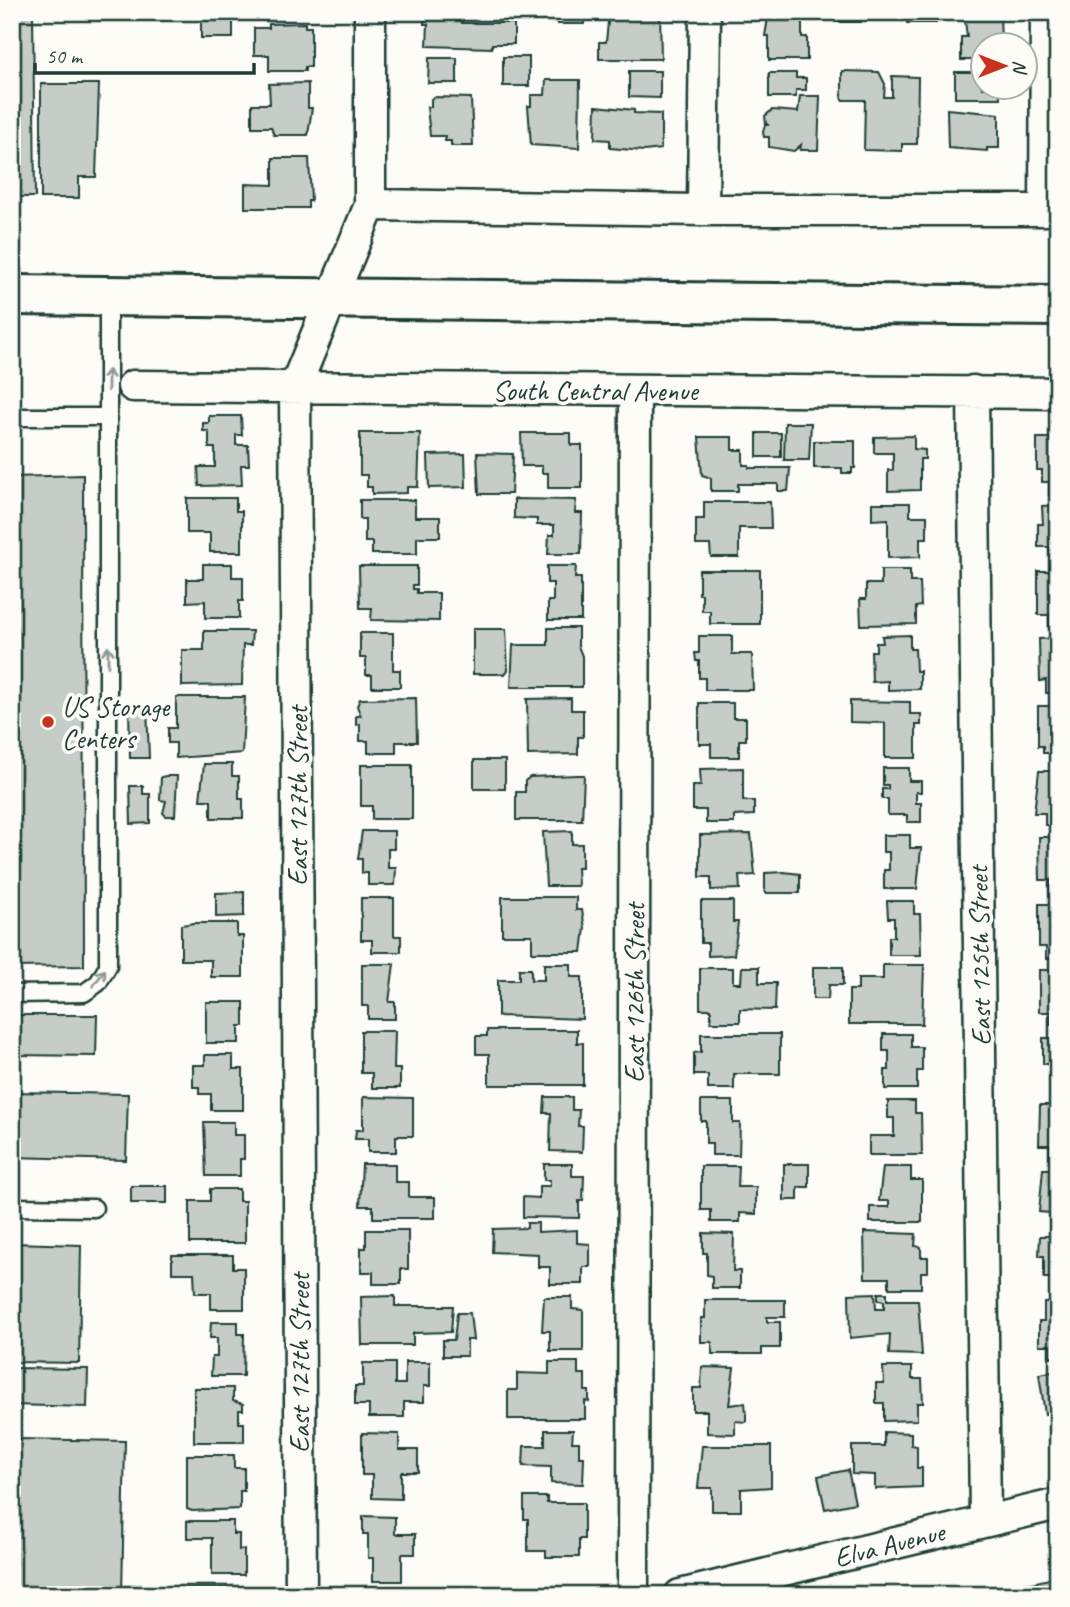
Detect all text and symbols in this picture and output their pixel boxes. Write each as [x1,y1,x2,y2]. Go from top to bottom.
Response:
scale bar [35,32,254,76]
north arrow [968,32,1038,102]
text: 50 m [46,43,84,69]
text: N [1008,60,1032,75]
one-way arrow [101,368,115,391]
street label: South Central Avenue [493,373,699,408]
one-way arrow [101,645,115,668]
place label: US Storage Centers [62,689,171,756]
street label: East 127th Street [280,703,315,886]
marker: US Storage Centers [40,714,56,730]
street label: East 125th Street [960,863,999,1046]
street label: East 126th Street [617,900,652,1083]
one-way arrow [91,970,106,988]
street label: East 127th Street [282,1270,317,1453]
street label: Elva Avenue [830,1513,950,1575]

